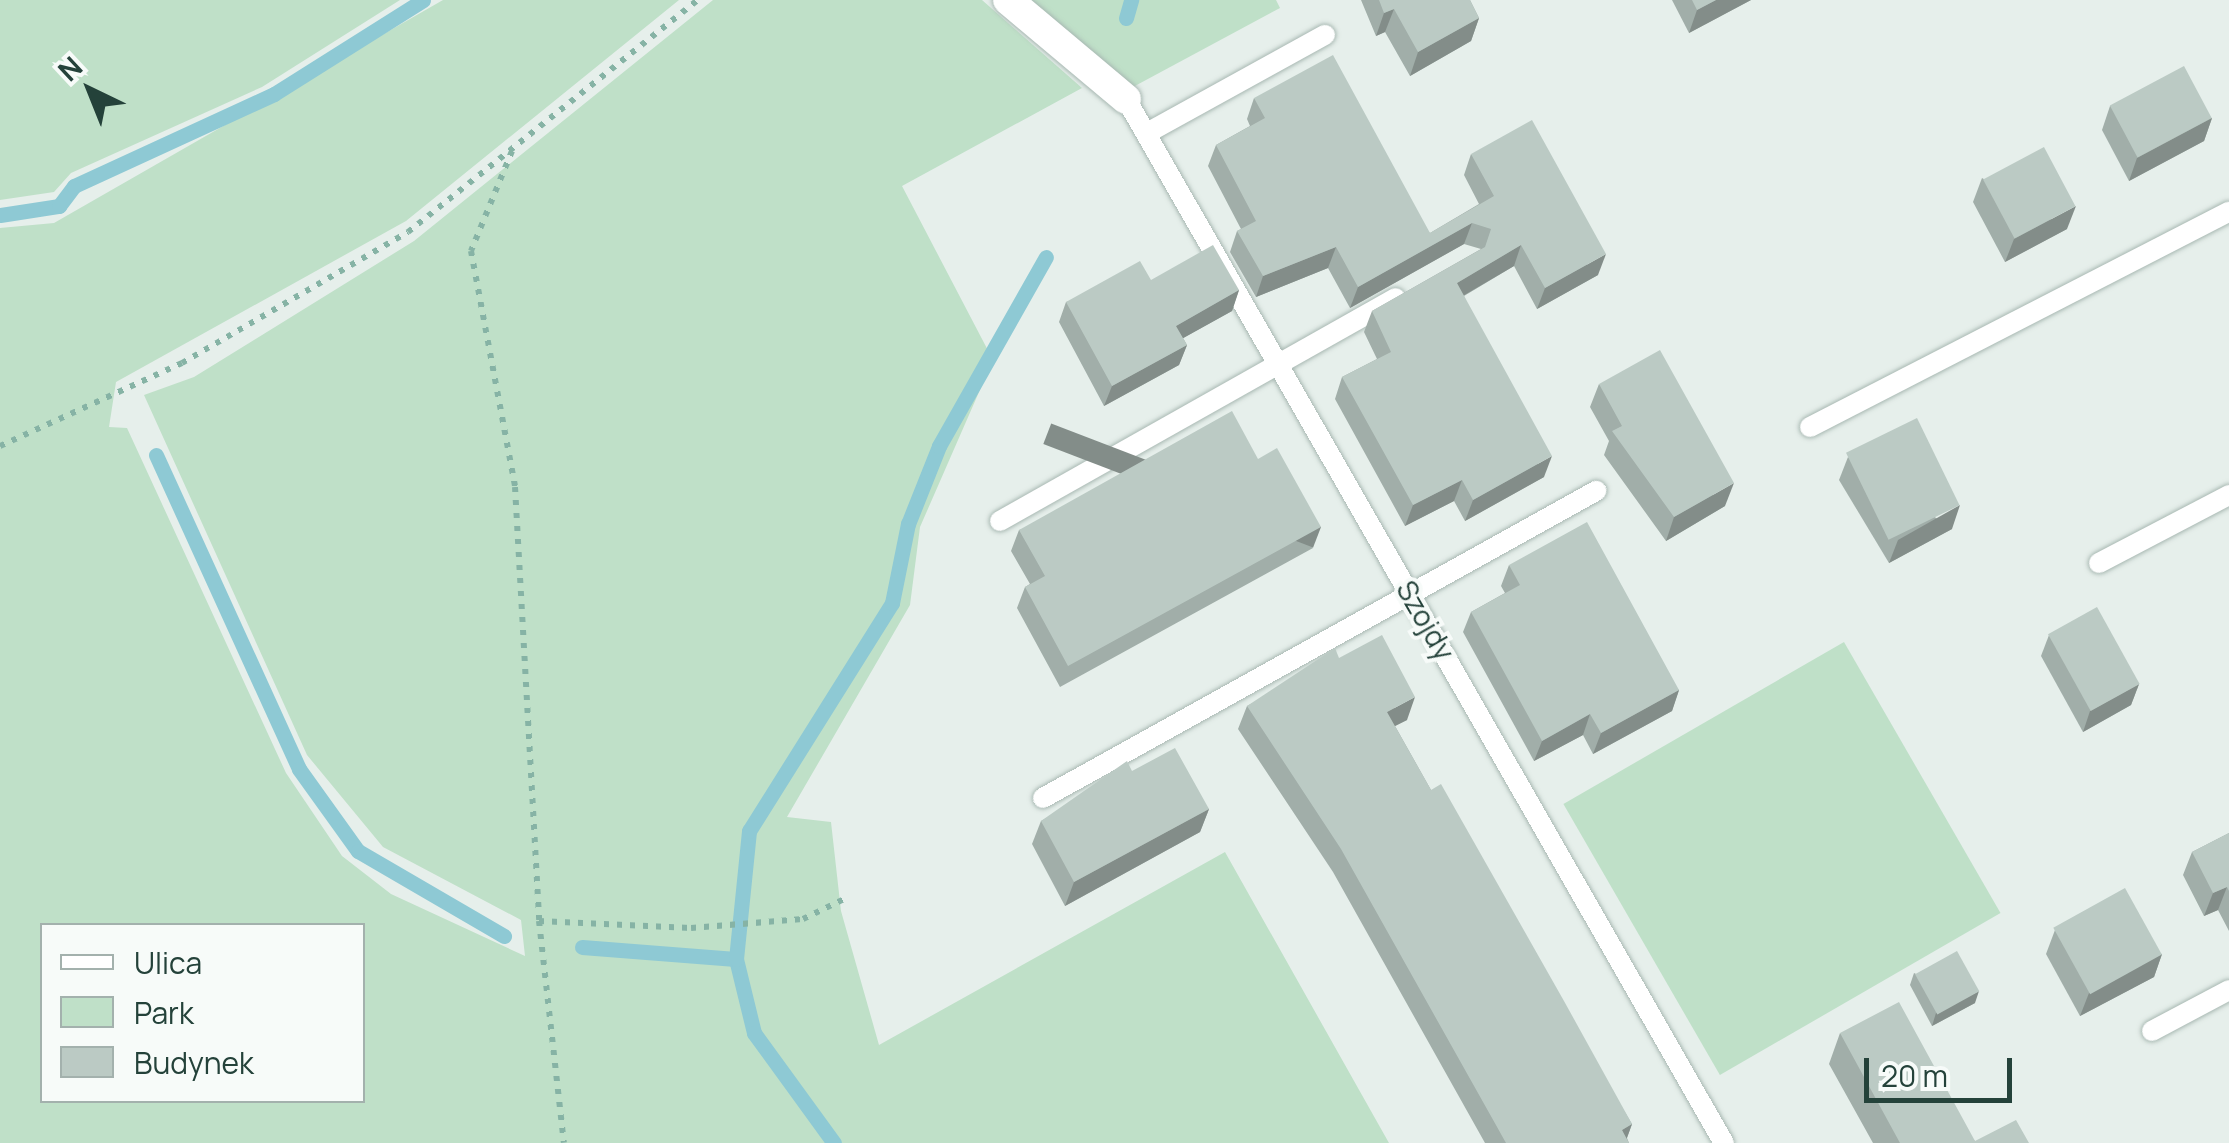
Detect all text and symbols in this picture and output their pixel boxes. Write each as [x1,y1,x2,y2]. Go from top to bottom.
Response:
north arrow [40,40,140,140]
text: N [49,47,90,89]
street label: Szojdy [1390,574,1462,666]
legend [40,923,365,1103]
text: Ulica [134,942,202,983]
text: Park [134,992,194,1033]
scale bar [1869,1038,2016,1100]
text: Budynek [134,1042,254,1083]
text: 20 m [1881,1055,1948,1096]

